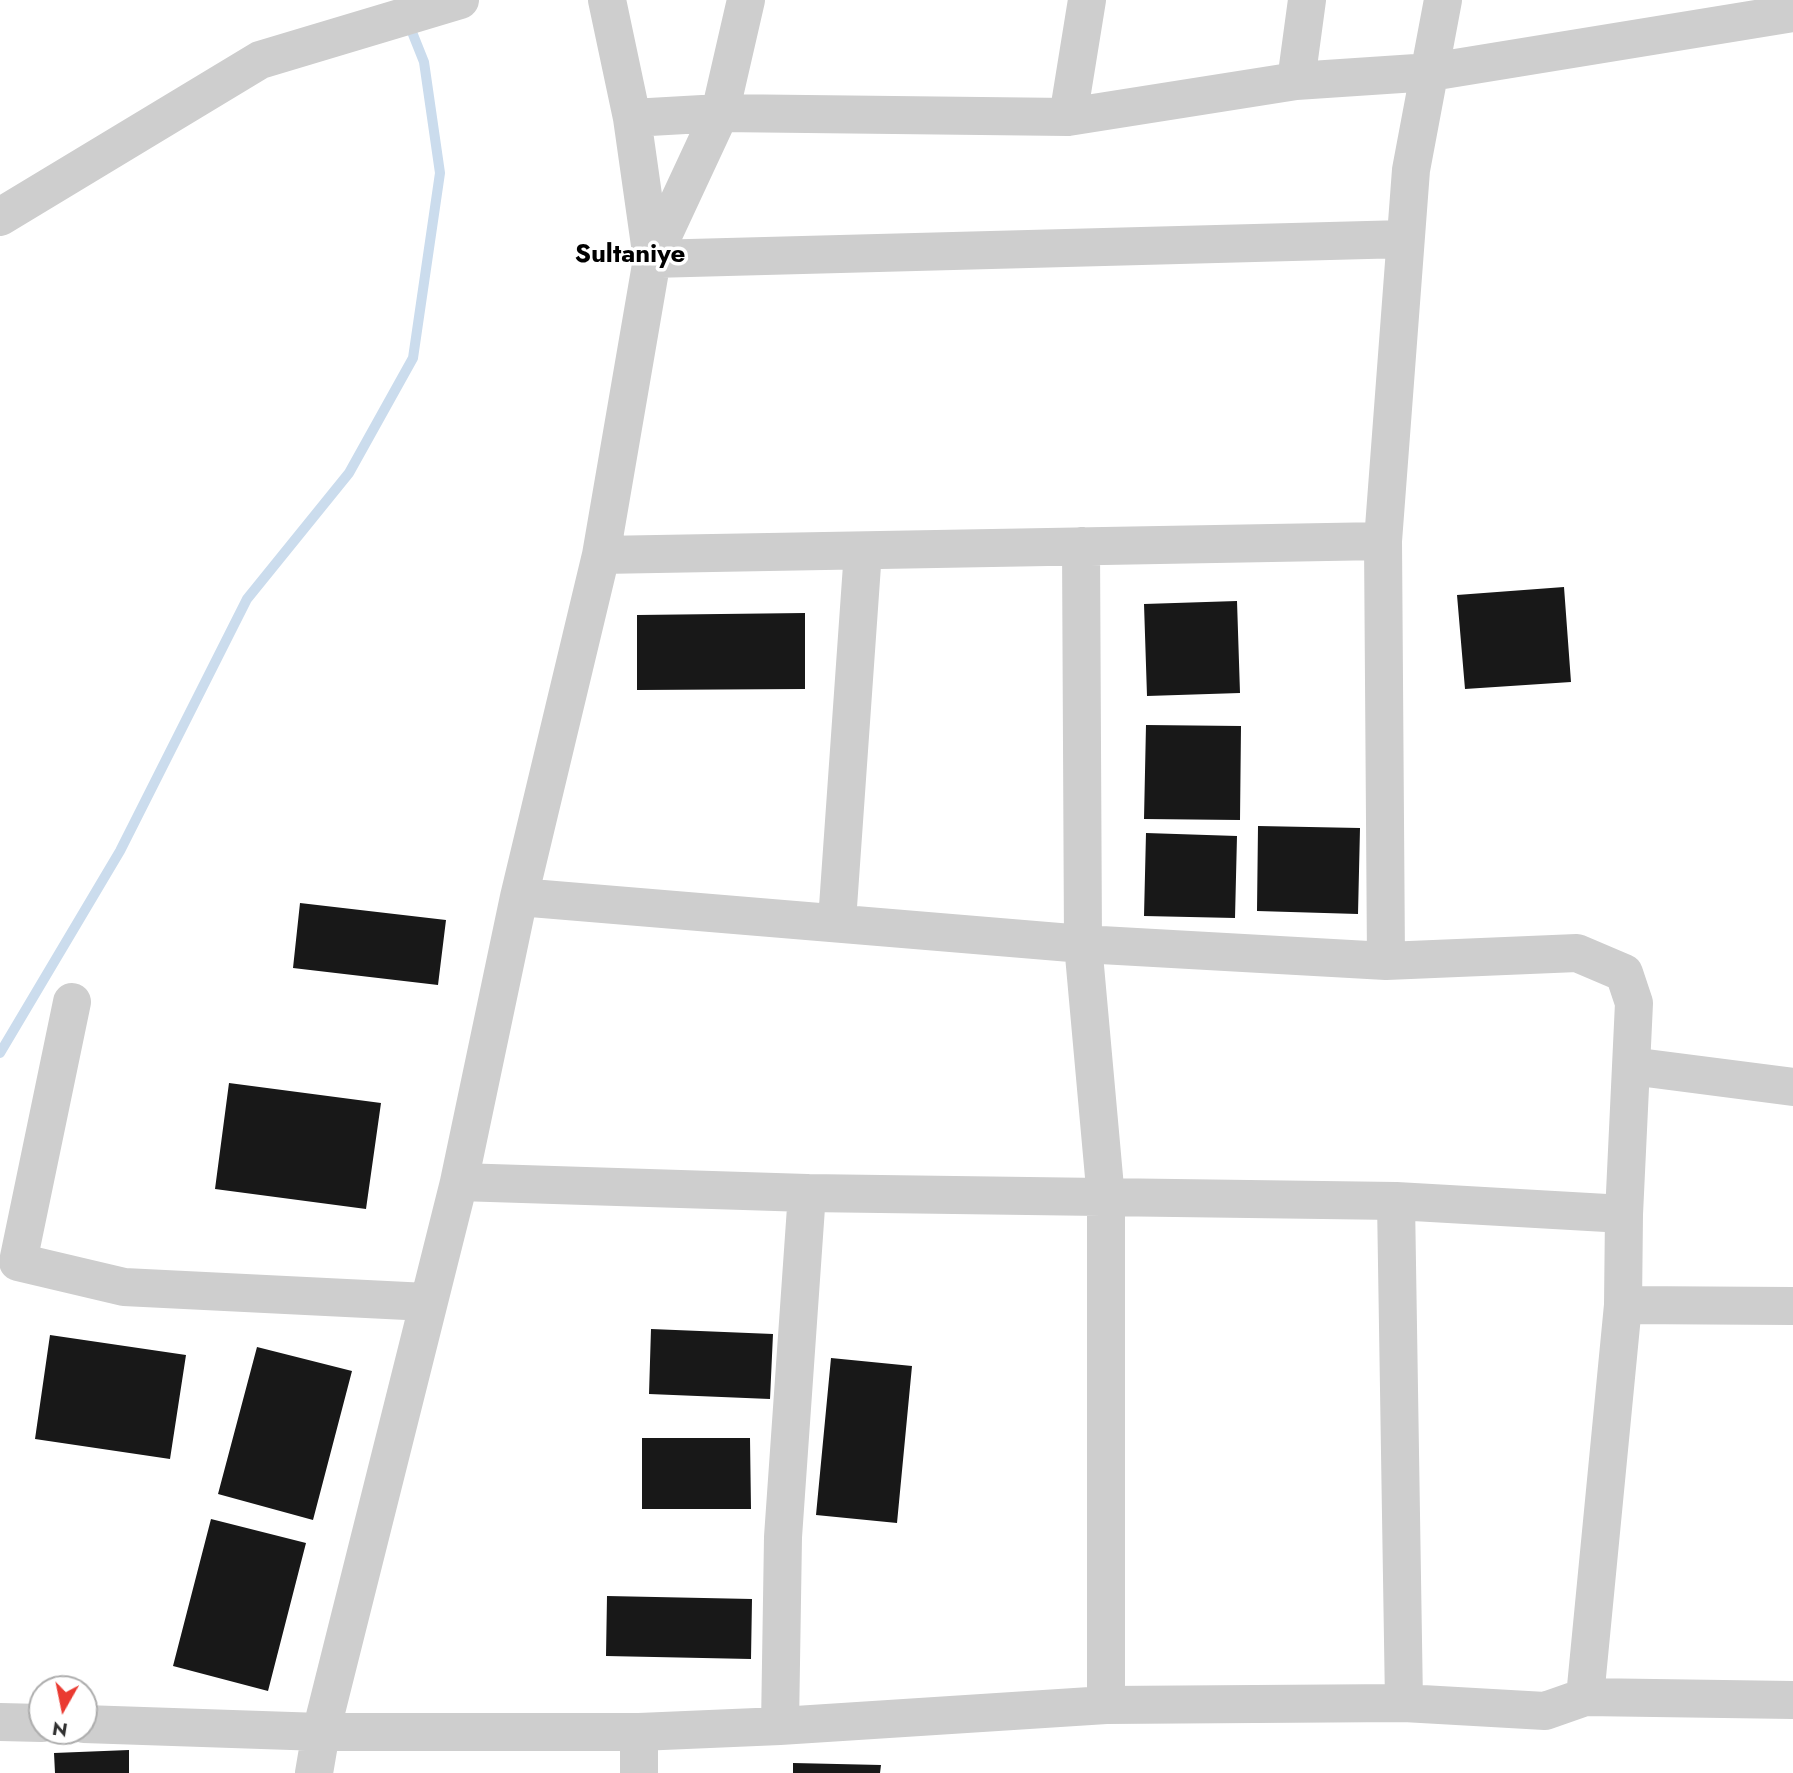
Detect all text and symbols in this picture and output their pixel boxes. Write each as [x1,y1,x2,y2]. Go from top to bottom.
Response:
district label: Sultaniye [575,240,685,272]
north arrow [28,1675,98,1745]
text: N [50,1715,70,1744]

